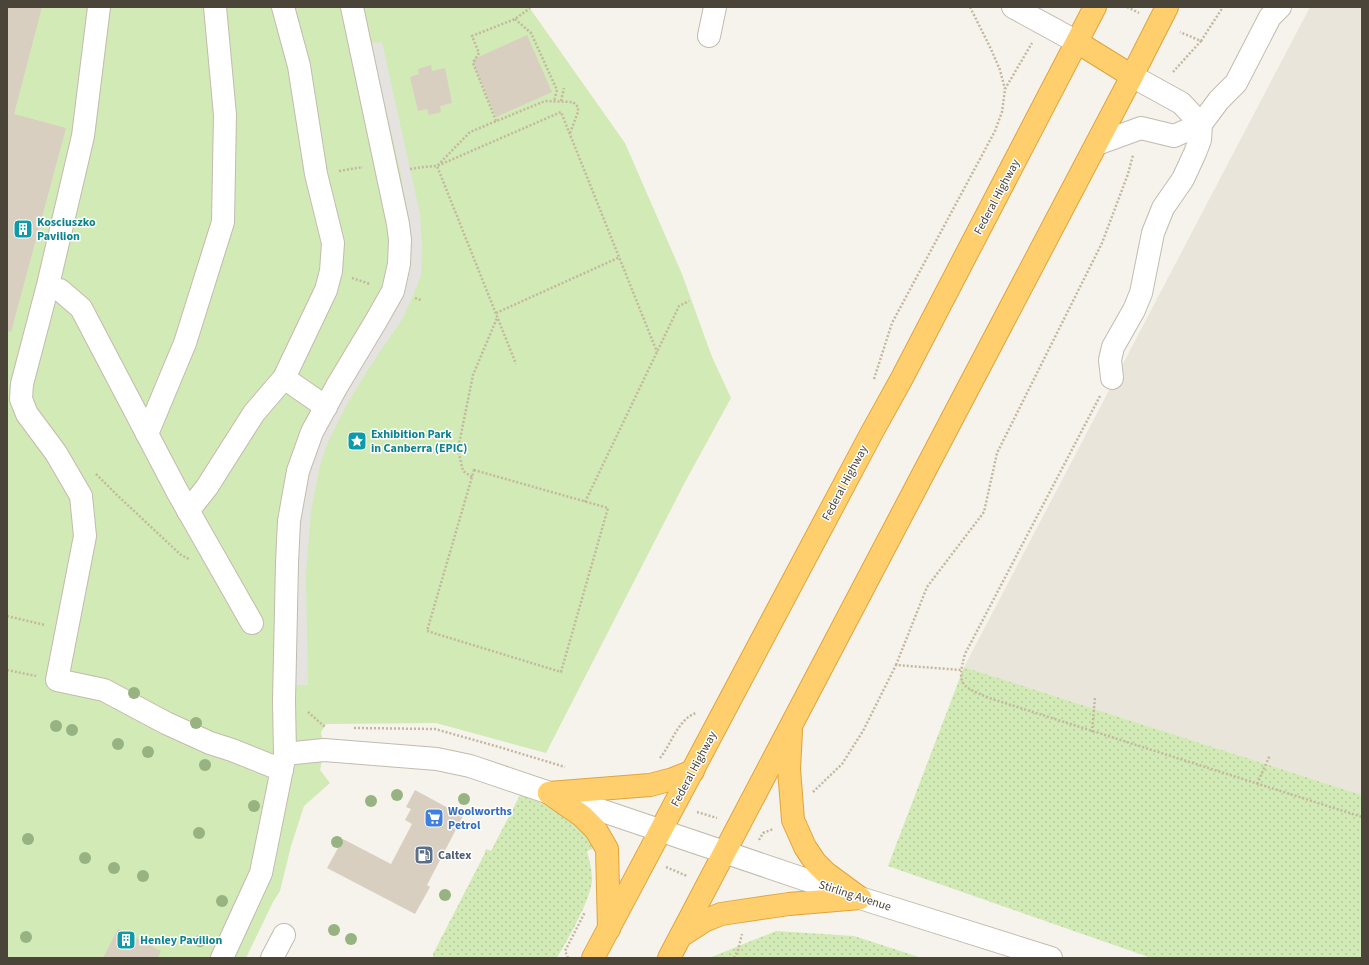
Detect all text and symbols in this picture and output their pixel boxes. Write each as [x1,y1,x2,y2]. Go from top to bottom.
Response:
street label: Federal Highway [970,156,1024,238]
place label: Kosciuszko Pavilion [37,214,96,245]
building icon: Kosciuszko Pavilion [12,218,34,240]
place label: Exhibition Park in Canberra (EPIC) [371,426,467,457]
place icon: Exhibition Park in Canberra (EPIC) [346,430,368,452]
street label: Federal Highway [818,442,872,524]
street label: Federal Highway [667,728,721,810]
place label: Woolworths Petrol [448,803,512,834]
supermarket icon: Woolworths Petrol [423,807,445,829]
fuel station icon: Caltex [413,844,435,866]
place label: Caltex [438,847,471,864]
street label: Stirling Avenue [817,876,893,916]
building icon: Henley Pavilion [115,929,137,951]
place label: Henley Pavilion [140,932,222,949]

